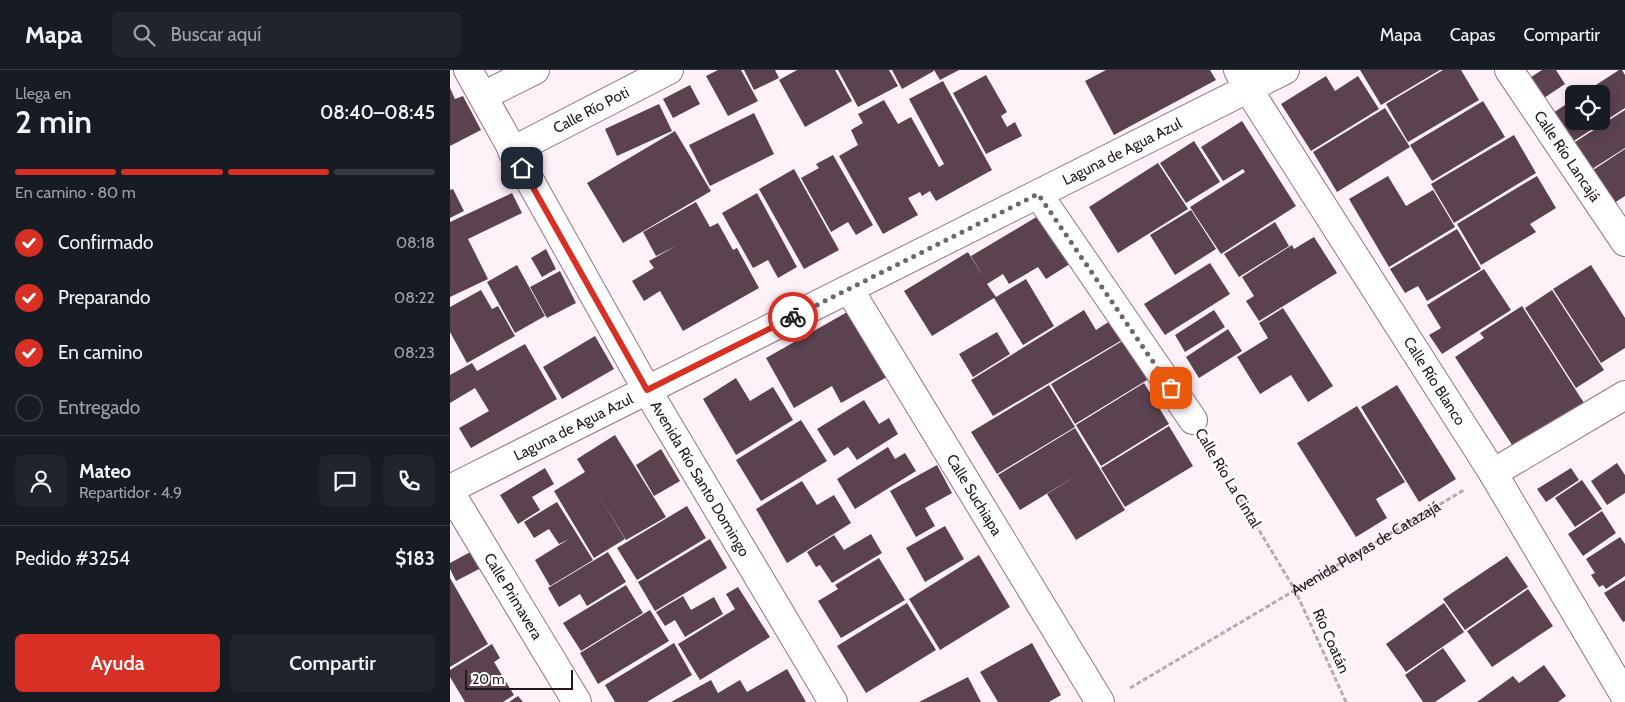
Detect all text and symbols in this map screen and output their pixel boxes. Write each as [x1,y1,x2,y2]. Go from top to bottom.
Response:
search box [112,12,462,57]
text: Mapa [25,20,82,49]
icon: search [130,21,158,49]
text: Buscar aquí [170,23,261,46]
text: Mapa [1380,24,1422,46]
text: Capas [1450,24,1496,46]
text: Compartir [1524,24,1600,46]
street label: Calle Río Poti [550,83,632,137]
text: Llega en [15,84,71,103]
map controls [1565,85,1610,130]
button: locate [1565,85,1610,130]
text: 08:40–08:45 [320,101,435,124]
text: 2 min [15,102,92,141]
street label: Calle Río Lancajá [1530,107,1605,206]
street label: Laguna de Agua Azul [1059,114,1185,189]
pin [501,147,543,189]
icon: home [508,154,536,182]
text: En camino · 80 m [15,183,136,202]
icon: check [15,229,43,257]
text: Confirmado [58,231,154,254]
text: 08:18 [396,233,435,252]
icon: check [15,284,43,312]
text: Preparando [58,286,151,309]
text: 08:22 [394,288,435,307]
courier [768,292,818,342]
icon: bike [779,303,807,331]
street label: Calle Río Blanco [1400,334,1469,429]
icon: check [15,339,43,367]
text: En camino [58,341,143,364]
text: 08:23 [394,343,435,362]
pin [1150,367,1192,409]
icon: bag [1157,374,1185,402]
street label: Laguna de Agua Azul [511,389,636,465]
text: Entregado [58,396,140,419]
street label: Avenida Río Santo Domingo [647,398,753,560]
street label: Calle Río La Cintal [1191,425,1265,532]
street label: Calle Suchiapa [943,451,1006,540]
button: person [15,455,67,507]
button: chat [319,455,371,507]
button: phone [383,455,435,507]
text: Mateo [79,460,131,483]
text: Repartidor · 4.9 [79,483,182,502]
street label: Avenida Playas de Catazajá [1288,497,1444,599]
text: Pedido #3254 [15,547,130,570]
text: $183 [395,547,435,570]
street label: Calle Primavera [480,550,547,644]
street label: Río Coatán [1309,606,1353,676]
button: Ayuda [15,634,220,692]
button: Compartir [230,634,435,692]
scale bar [465,667,572,690]
text: 20 m [472,670,505,688]

